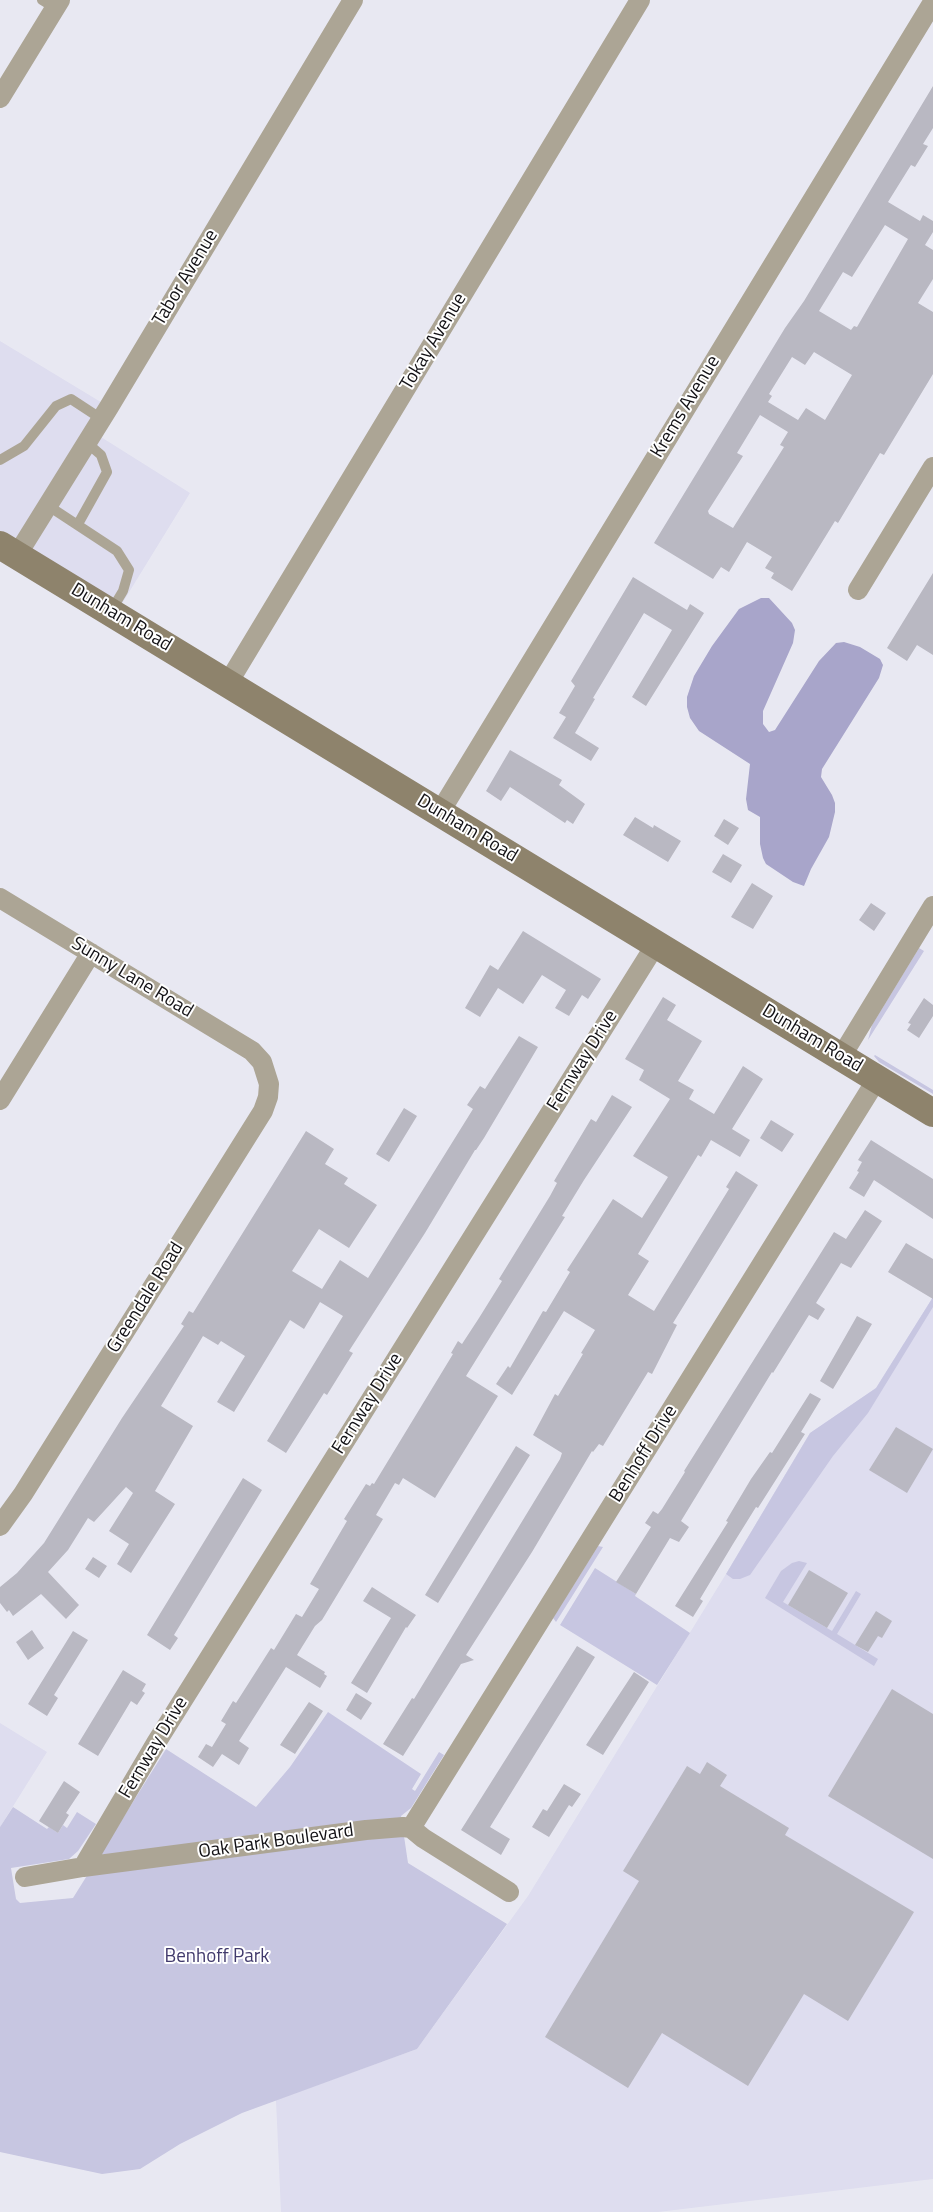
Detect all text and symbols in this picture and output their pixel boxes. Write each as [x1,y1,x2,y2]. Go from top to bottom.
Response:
street label: Tabor Avenue [148,226,224,330]
street label: Tokay Avenue [396,289,472,395]
street label: Krems Avenue [647,352,725,462]
street label: Dunham Road [66,579,176,657]
street label: Dunham Road [412,790,522,868]
street label: Sunny Lane Road [67,933,197,1023]
street label: Dunham Road [757,1000,867,1078]
street label: Fernway Drive [543,1006,623,1116]
street label: Greendale Road [103,1238,189,1358]
street label: Fernway Drive [328,1349,408,1459]
street label: Benhoff Drive [605,1401,683,1507]
street label: Fernway Drive [115,1693,193,1803]
street label: Oak Park Boulevard [197,1820,355,1864]
park label: Benhoff Park [165,1946,269,1968]

